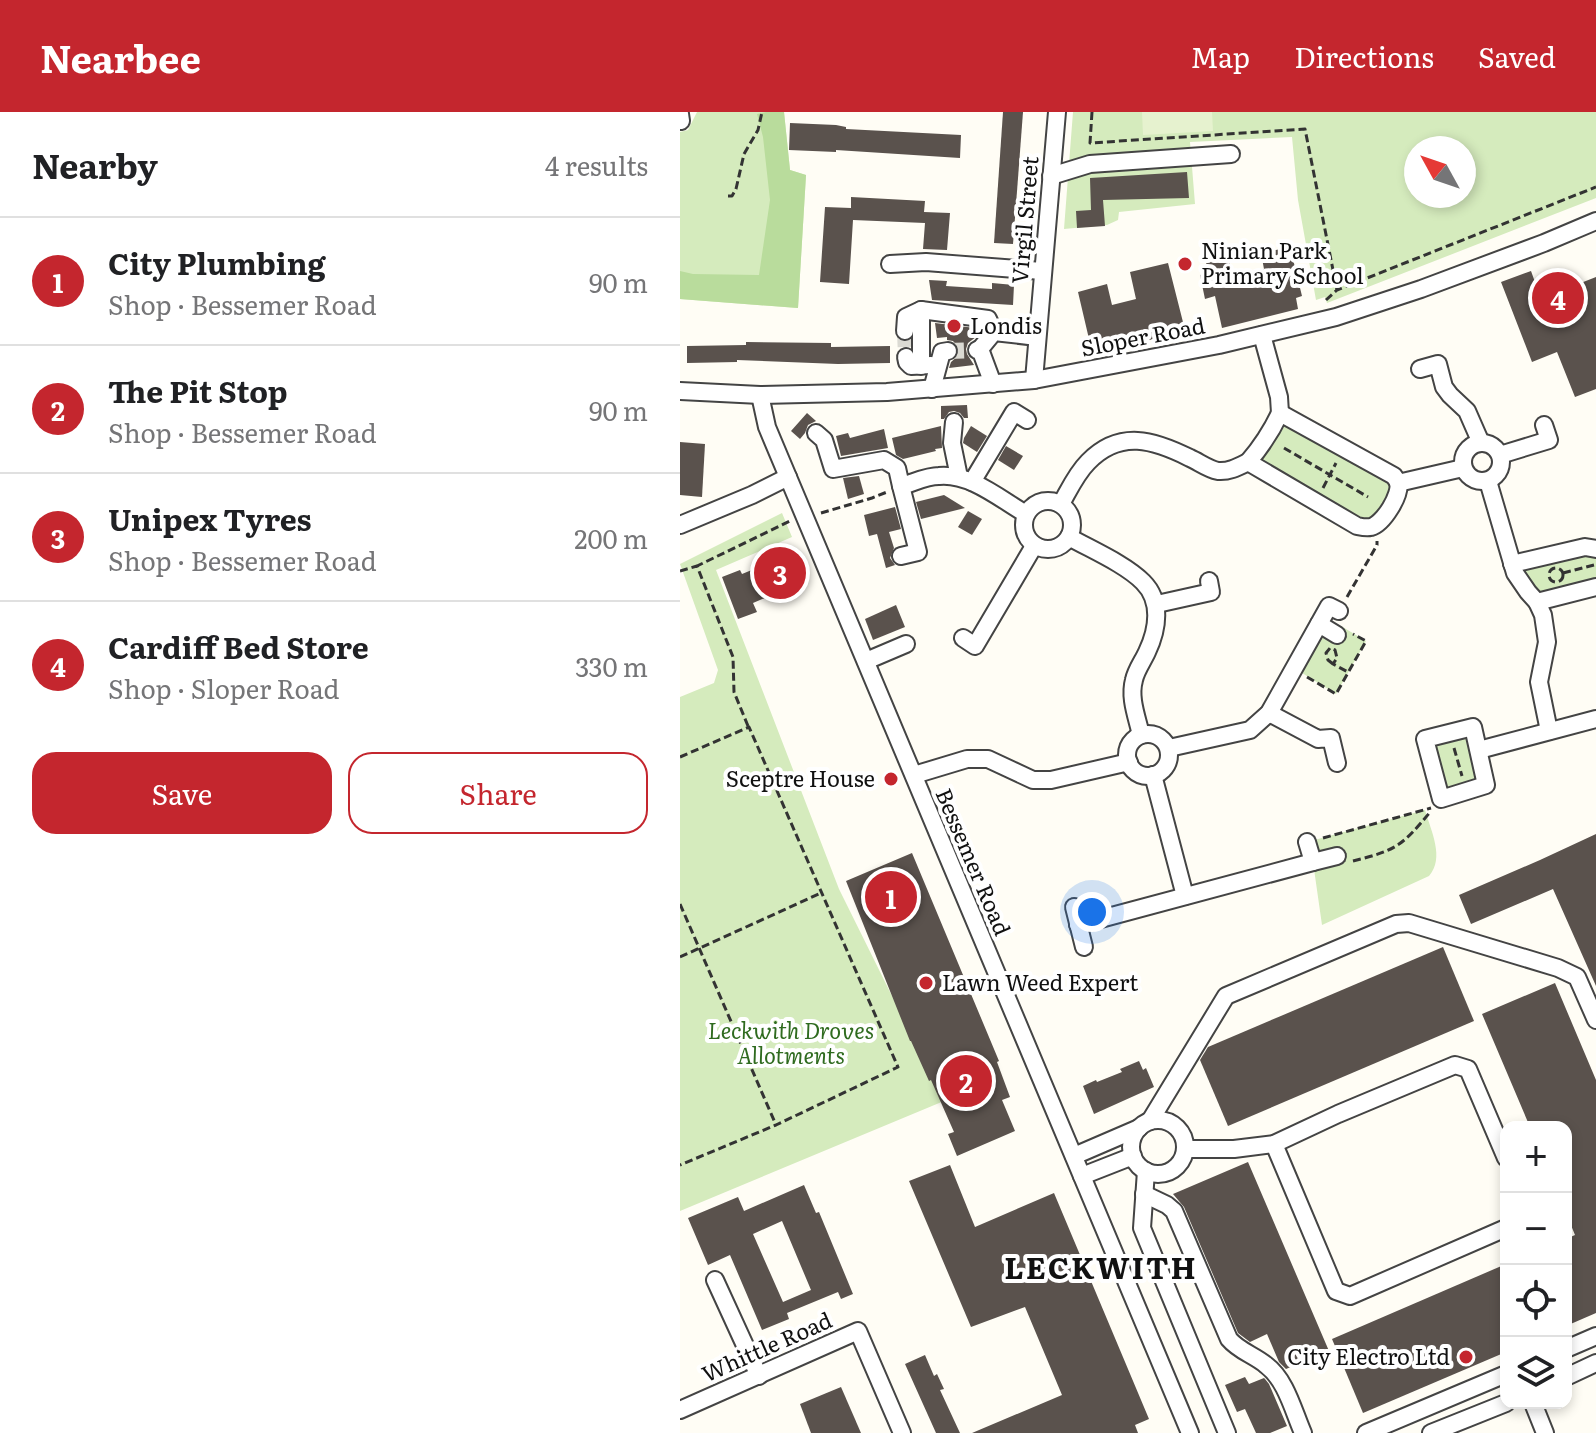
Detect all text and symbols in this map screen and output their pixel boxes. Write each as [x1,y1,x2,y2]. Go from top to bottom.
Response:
text: Nearbee [40,28,201,85]
text: Map [1191,35,1250,77]
text: Directions [1294,35,1434,77]
text: Saved [1478,35,1556,77]
north arrow [1404,136,1476,208]
text: Nearby [32,139,158,189]
text: 4 results [545,145,648,184]
street label: Virgil Street [1001,155,1046,285]
place label: Ninian Park Primary School [1201,233,1364,291]
text: City Plumbing [108,240,326,284]
marker: Ninian Park Primary School [1176,255,1194,273]
text: 1 [53,262,63,301]
text: 90 m [589,262,648,301]
pin: 4 [1532,268,1584,328]
text: Shop · Bessemer Road [108,284,377,323]
street label: Sloper Road [1078,307,1208,364]
place label: Londis [970,308,1042,341]
marker: Londis [945,317,963,335]
text: The Pit Stop [108,368,287,412]
text: 2 [51,390,65,429]
text: 90 m [589,390,648,429]
text: Shop · Bessemer Road [108,412,377,451]
text: Unipex Tyres [108,496,312,540]
text: 3 [51,518,65,557]
text: 200 m [574,518,648,557]
text: Shop · Bessemer Road [108,540,377,579]
pin: 3 [754,543,806,603]
text: Cardiff Bed Store [108,624,369,668]
text: 4 [50,646,66,685]
text: 330 m [575,646,648,685]
text: Shop · Sloper Road [108,668,340,707]
button: Save [32,752,332,834]
button: Share [348,752,648,834]
place label: Sceptre House [726,761,875,794]
marker: Sceptre House [882,770,900,788]
street label: Bessemer Road [928,783,1020,940]
pin: 1 [865,867,917,927]
your location [1072,892,1112,932]
place label: Lawn Weed Expert [942,965,1138,998]
marker: Lawn Weed Expert [917,974,935,992]
park label: Leckwith Droves Allotments [708,1013,874,1071]
pin: 2 [940,1051,992,1111]
map controls [1500,1121,1572,1409]
button: + [1500,1121,1572,1193]
button: − [1500,1193,1572,1265]
district label: LECKWITH [1004,1244,1198,1288]
button: locate [1500,1265,1572,1337]
street label: Whittle Road [696,1302,837,1389]
button: layers [1500,1337,1572,1409]
place label: City Electro Ltd [1287,1339,1450,1372]
marker: City Electro Ltd [1457,1348,1475,1366]

